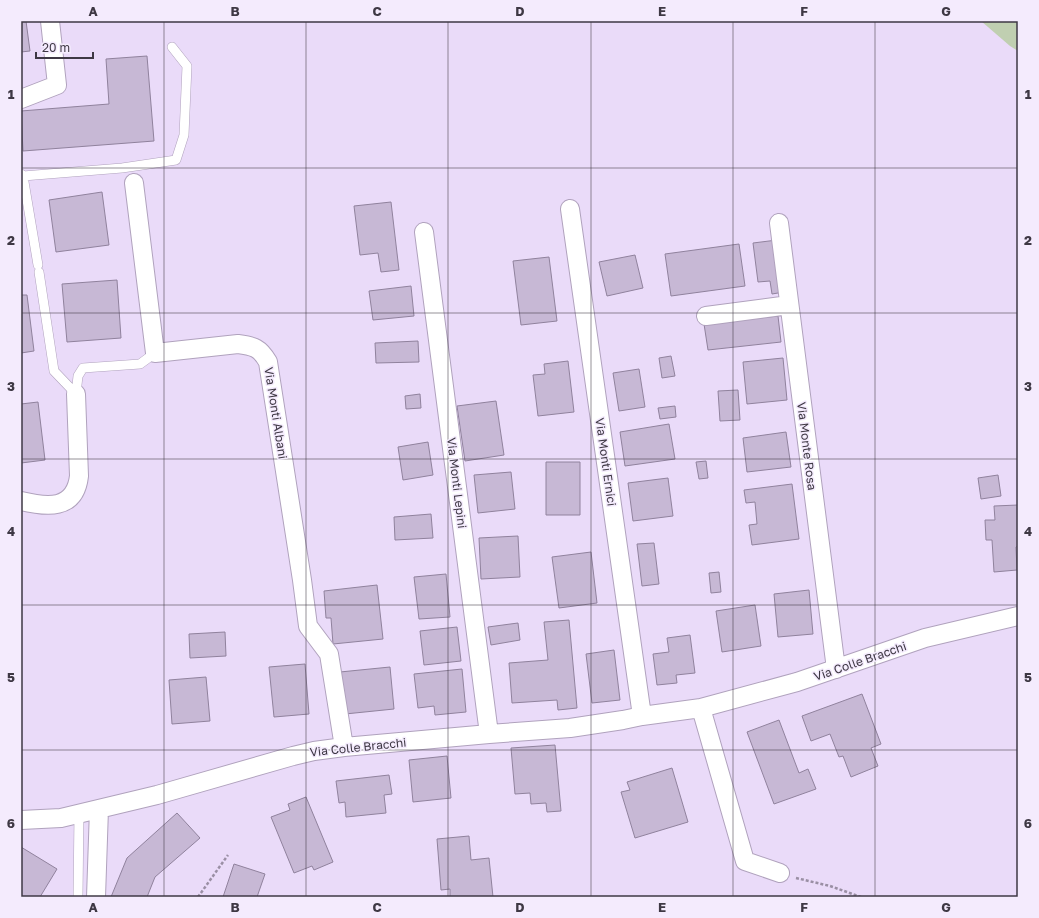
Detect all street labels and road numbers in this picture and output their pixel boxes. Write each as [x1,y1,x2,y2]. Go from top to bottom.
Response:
street label: Via Monti Albani [261,366,291,460]
street label: Via Monte Rosa [794,401,820,491]
street label: Via Monti Ernici [592,417,620,507]
street label: Via Monti Lepini [444,437,470,529]
street label: Via Colle Bracchi [812,638,908,684]
street label: Via Colle Bracchi [309,734,407,760]

